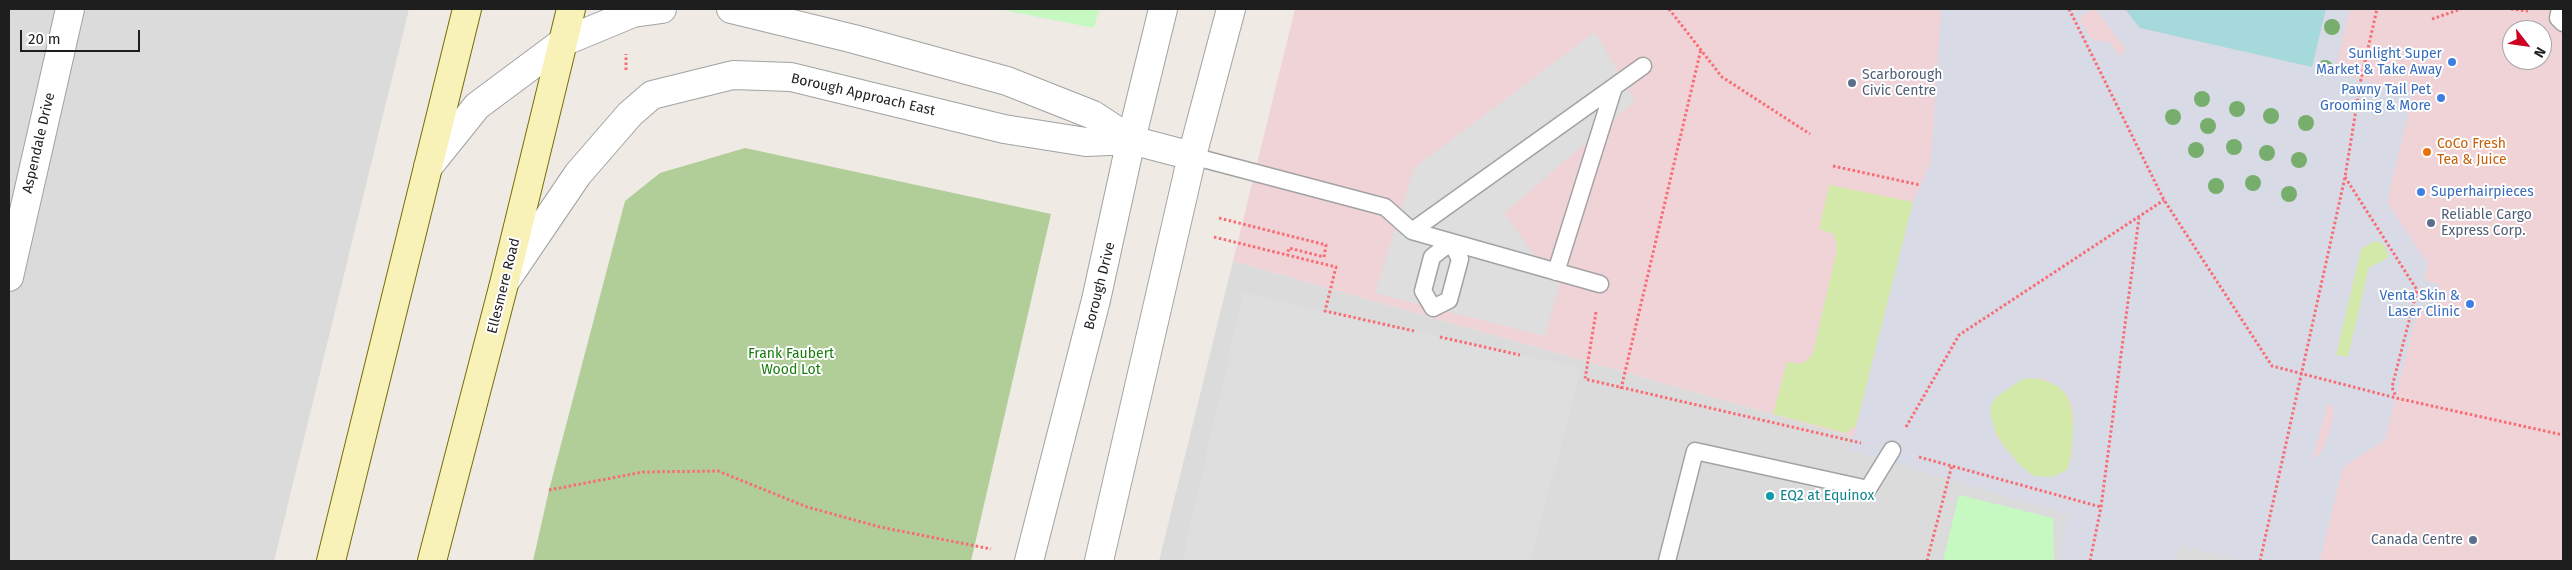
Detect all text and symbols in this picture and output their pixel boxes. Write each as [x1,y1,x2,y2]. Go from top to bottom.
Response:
scale bar [22,20,142,52]
north arrow [2502,20,2552,70]
text: 20 m [28,30,61,48]
text: N [2530,44,2549,61]
place label: Sunlight Super Market & Take Away [2316,46,2442,78]
marker: Sunlight Super Market & Take Away [2446,56,2458,68]
place label: Scarborough Civic Centre [1862,67,1942,100]
street label: Borough Approach East [789,70,937,120]
marker: Scarborough Civic Centre [1846,77,1858,89]
place label: Pawny Tail Pet Grooming & More [2320,82,2431,114]
street label: Aspendale Drive [19,91,59,195]
marker: Pawny Tail Pet Grooming & More [2435,92,2447,104]
place label: CoCo Fresh Tea & Juice [2437,136,2507,168]
marker: CoCo Fresh Tea & Juice [2421,146,2433,158]
place label: Superhairpieces [2431,184,2534,200]
marker: Superhairpieces [2415,186,2427,198]
place label: Reliable Cargo Express Corp. [2441,207,2532,240]
marker: Reliable Cargo Express Corp. [2425,217,2437,229]
street label: Ellesmere Road [484,236,524,336]
street label: Borough Drive [1081,240,1119,332]
place label: Venta Skin & Laser Clinic [2380,288,2460,321]
marker: Venta Skin & Laser Clinic [2464,298,2476,310]
park label: Frank Faubert Wood Lot [748,346,834,378]
place label: EQ2 at Equinox [1780,488,1874,504]
marker: EQ2 at Equinox [1764,490,1776,502]
place label: Canada Centre [2371,532,2463,548]
marker: Canada Centre [2467,534,2479,546]

